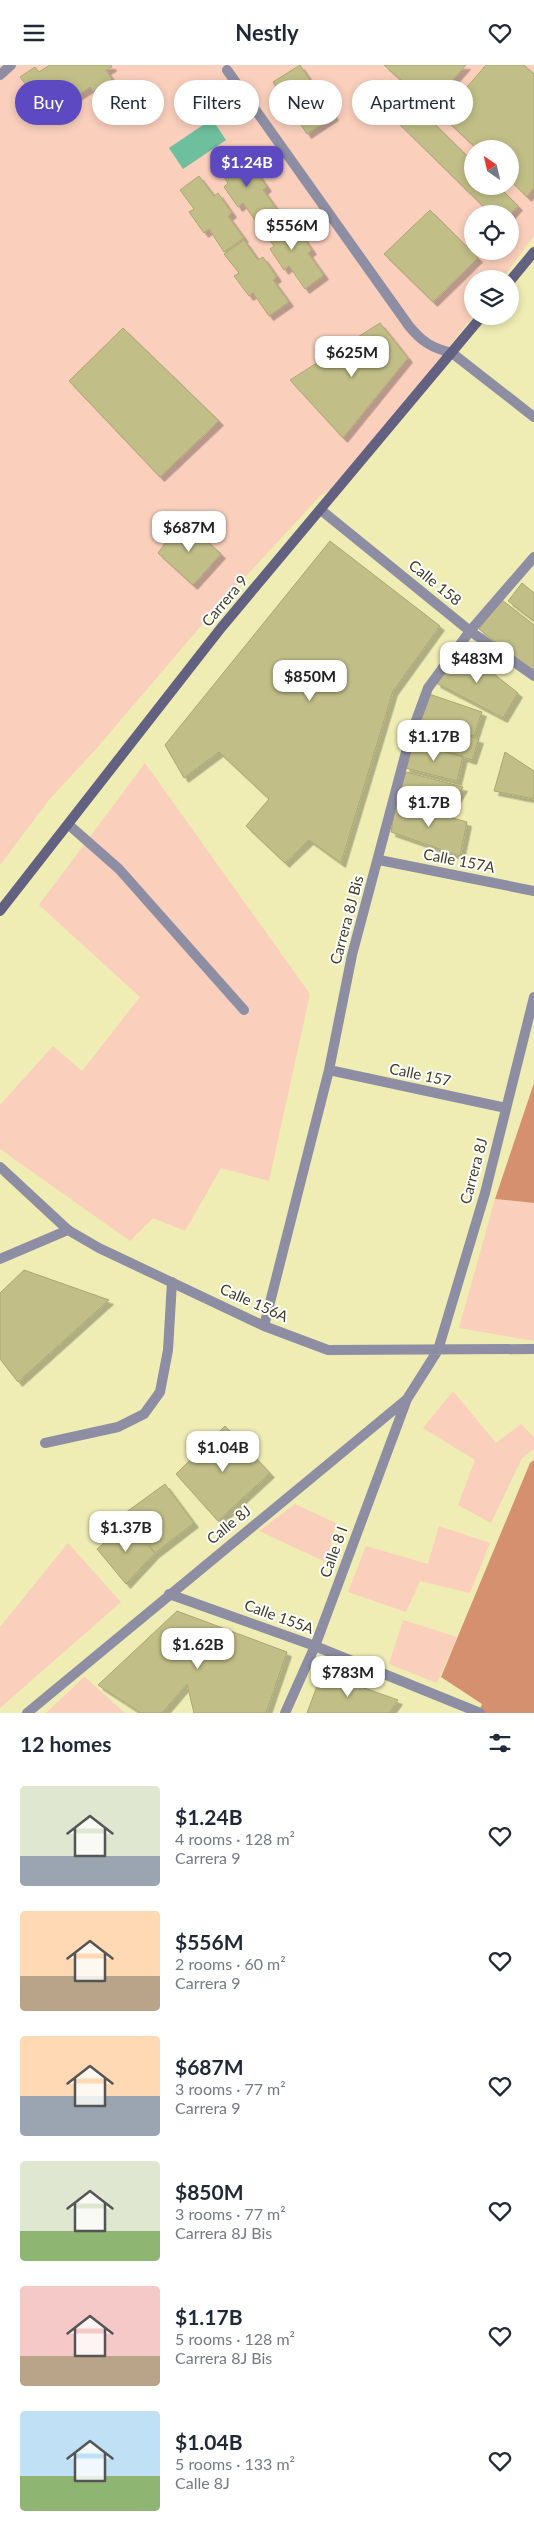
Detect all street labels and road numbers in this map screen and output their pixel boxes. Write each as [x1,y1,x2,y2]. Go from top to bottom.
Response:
street label: Calle 158 [406,556,466,609]
street label: Carrera 9 [198,571,251,630]
street label: Calle 157A [422,844,497,876]
street label: Carrera 8J Bis [326,873,367,966]
street label: Calle 157 [388,1059,453,1089]
street label: Carrera 8J [456,1136,490,1206]
street label: Calle 156A [218,1279,292,1325]
street label: Calle 8J [203,1501,254,1547]
street label: Calle 8 I [316,1524,351,1580]
street label: Calle 155A [242,1595,317,1637]

